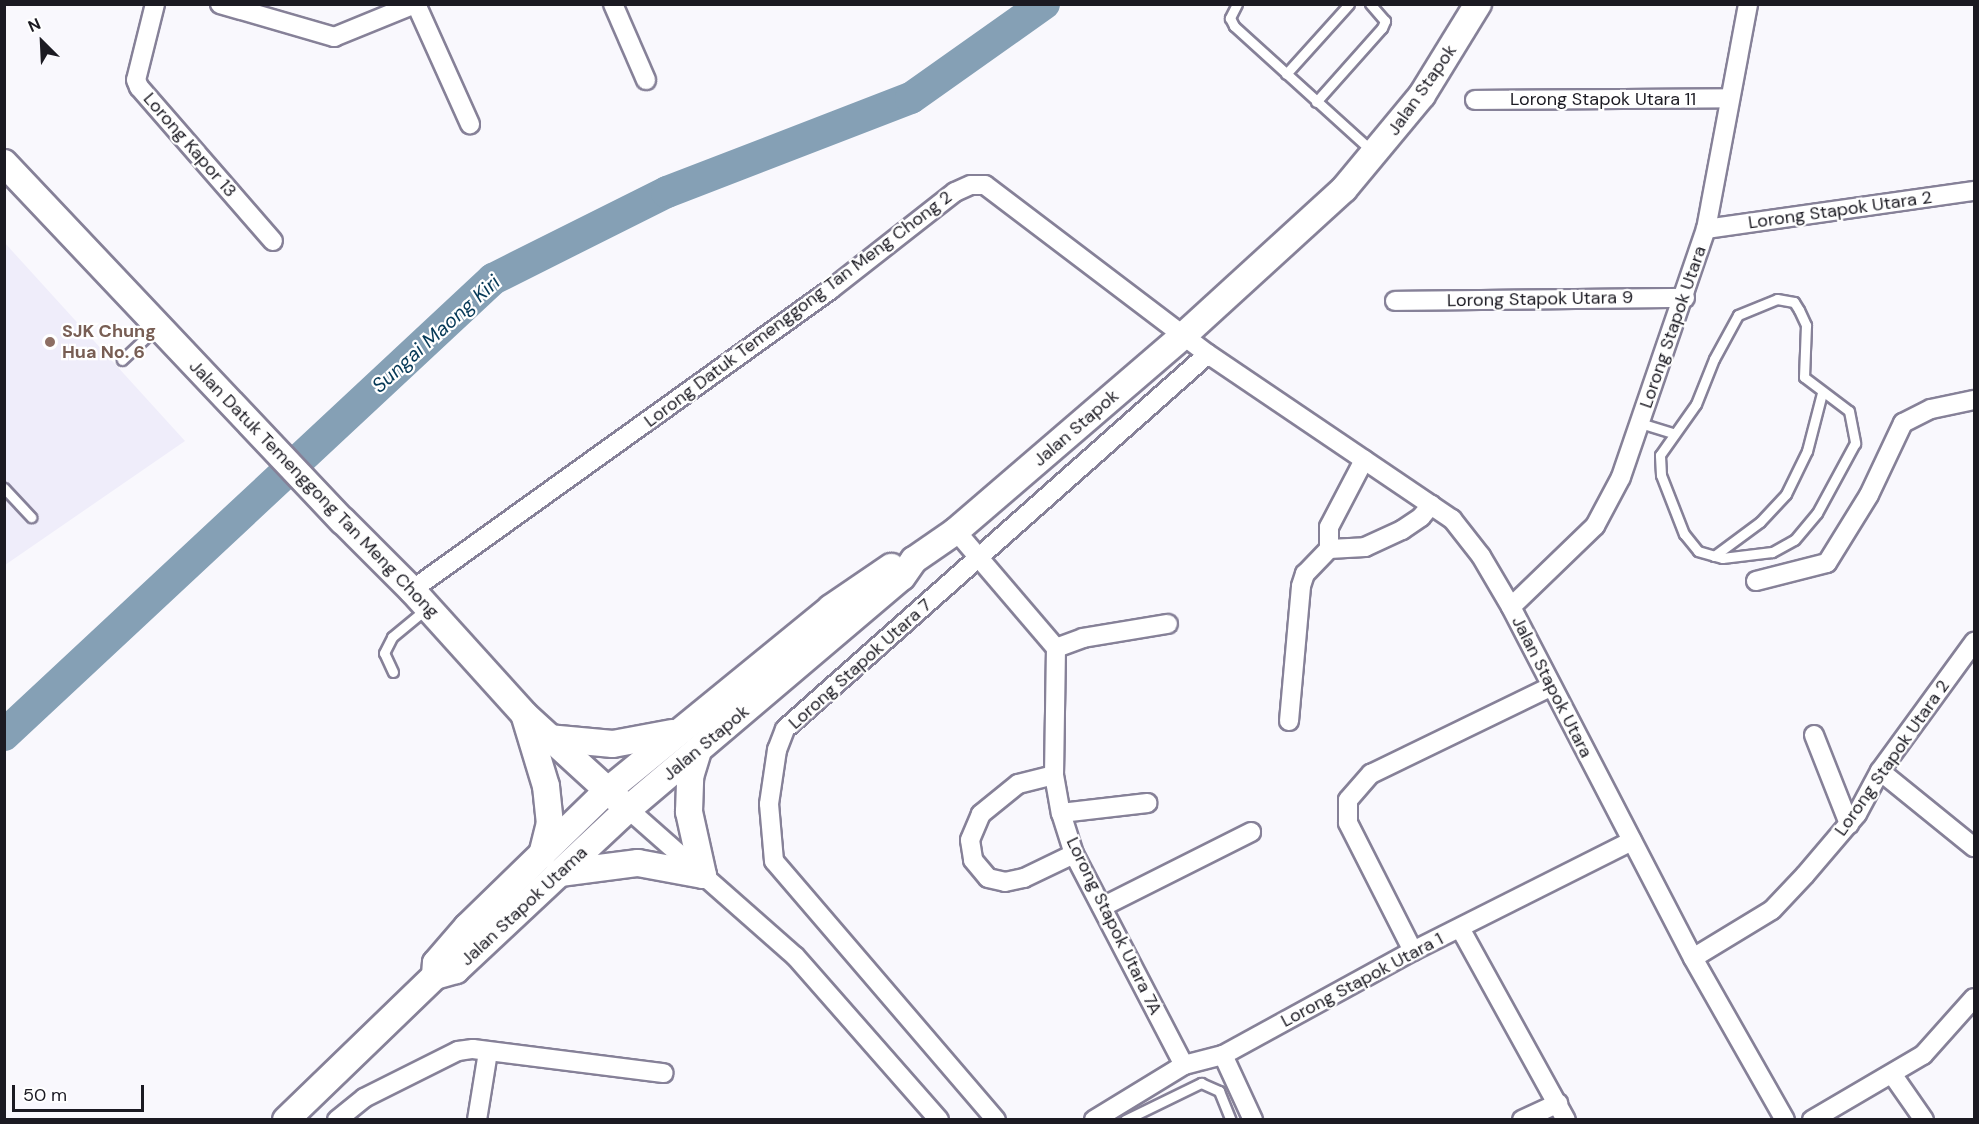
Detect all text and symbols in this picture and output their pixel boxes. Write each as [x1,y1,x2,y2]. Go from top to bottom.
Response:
north arrow [12,12,72,72]
text: N [25,13,44,37]
street label: Jalan Stapok [1383,40,1461,140]
street label: Lorong Kapor 13 [139,88,241,202]
street label: Lorong Stapok Utara 11 [1510,88,1696,110]
street label: Lorong Datuk Temenggong Tan Meng Chong 2 [640,186,956,432]
street label: Lorong Stapok Utara 2 [1747,186,1933,234]
street label: Lorong Stapok Utara [1635,243,1711,411]
water label: Sungai Maong Kiri [367,270,505,398]
street label: Lorong Stapok Utara 9 [1447,287,1633,311]
place label: SJK Chung Hua No. 6 [62,321,156,364]
marker: SJK Chung Hua No. 6 [43,335,57,349]
street label: Jalan Datuk Temenggong Tan Meng Chong [185,356,443,622]
street label: Jalan Stapok [1029,385,1123,471]
street label: Lorong Stapok Utara 7 [784,594,936,734]
street label: Jalan Stapok Utara [1507,613,1597,761]
street label: Lorong Stapok Utara 2 [1830,676,1954,840]
street label: Jalan Stapok [658,701,754,785]
street label: Lorong Stapok Utara 7A [1062,834,1166,1018]
street label: Jalan Stapok Utama [456,842,592,970]
street label: Lorong Stapok Utara 1 [1277,928,1447,1032]
scale bar [15,1073,147,1111]
text: 50 m [23,1083,67,1107]

